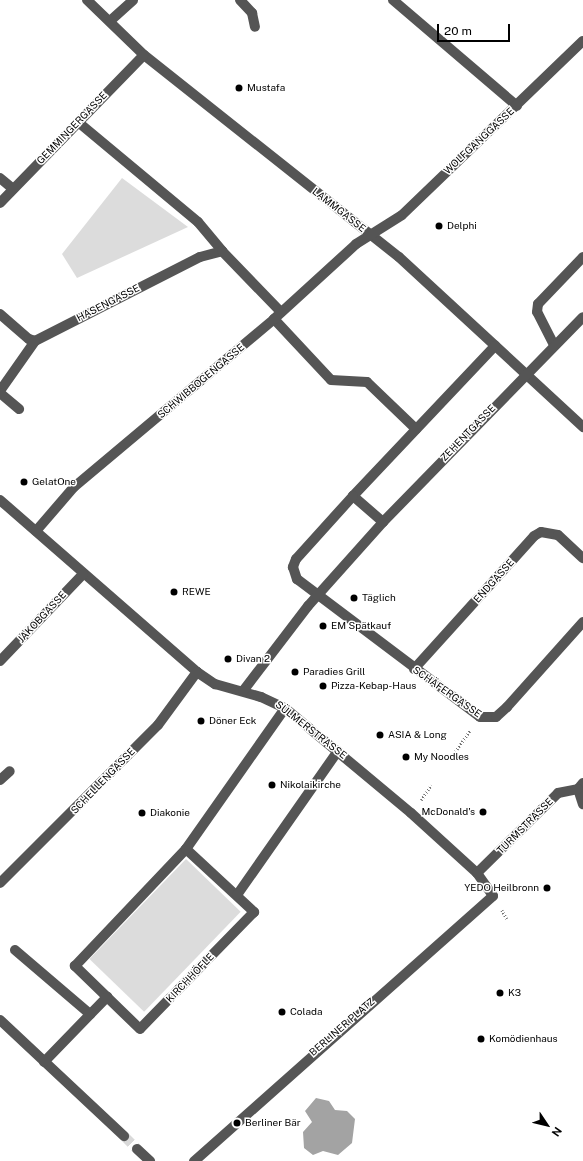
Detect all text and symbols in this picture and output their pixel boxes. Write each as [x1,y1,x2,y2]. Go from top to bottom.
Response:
scale bar [439,16,512,42]
text: 20 m [444,24,472,38]
place label: Mustafa [247,82,285,94]
marker: Mustafa [234,83,244,93]
street label: GEMMINGERGASSE [34,89,110,167]
street label: WOLFGANGGASSE [441,105,517,177]
street label: LAMMGASSE [310,185,368,235]
place label: Delphi [447,220,477,232]
marker: Delphi [434,221,444,231]
street label: HASENGASSE [75,282,141,324]
street label: SCHWIBBOGENGASSE [155,341,247,421]
street label: ZEHENTGASSE [438,402,498,464]
place label: GelatOne [32,476,76,488]
marker: GelatOne [19,477,29,487]
street label: ENDGASSE [471,557,517,605]
place label: REWE [182,586,211,598]
marker: REWE [169,587,179,597]
street label: JAKOBGASSE [15,589,69,645]
place label: Täglich [362,592,396,604]
marker: Täglich [349,593,359,603]
place label: EM Spätkauf [331,620,391,632]
marker: EM Spätkauf [318,621,328,631]
place label: Divan 2 [236,653,270,665]
marker: Divan 2 [223,654,233,664]
street label: SCHÄFERGASSE [410,664,484,720]
place label: Paradies Grill [303,666,365,678]
marker: Paradies Grill [290,667,300,677]
place label: Pizza-Kebap-Haus [331,680,416,692]
marker: Pizza-Kebap-Haus [318,681,328,691]
street label: SÜLMERSTRASSE [273,698,349,762]
place label: Döner Eck [209,715,256,727]
marker: Döner Eck [196,716,206,726]
place label: ASIA & Long [388,729,447,741]
marker: ASIA & Long [375,730,385,740]
street label: SCHELLENGASSE [69,746,137,816]
place label: My Noodles [414,751,469,763]
marker: My Noodles [401,752,411,762]
place label: Nikolaikirche [280,779,341,791]
marker: Nikolaikirche [267,780,277,790]
street label: TURMSTRASSE [494,795,556,857]
place label: McDonald's [422,806,475,818]
place label: Diakonie [150,807,190,819]
marker: McDonald's [478,807,488,817]
marker: Diakonie [137,808,147,818]
place label: YEDO Heilbronn [464,882,539,894]
marker: YEDO Heilbronn [542,883,552,893]
street label: KIRCHHÖFLE [164,951,216,1005]
place label: K3 [508,987,521,999]
marker: K3 [495,988,505,998]
street label: BERLINER PLATZ [307,995,377,1059]
place label: Colada [290,1006,323,1018]
marker: Colada [277,1007,287,1017]
place label: Komödienhaus [489,1033,558,1045]
marker: Komödienhaus [476,1034,486,1044]
north arrow [527,1105,567,1145]
place label: Berliner Bär [245,1117,301,1129]
marker: Berliner Bär [232,1118,242,1128]
text: N [549,1125,564,1139]

